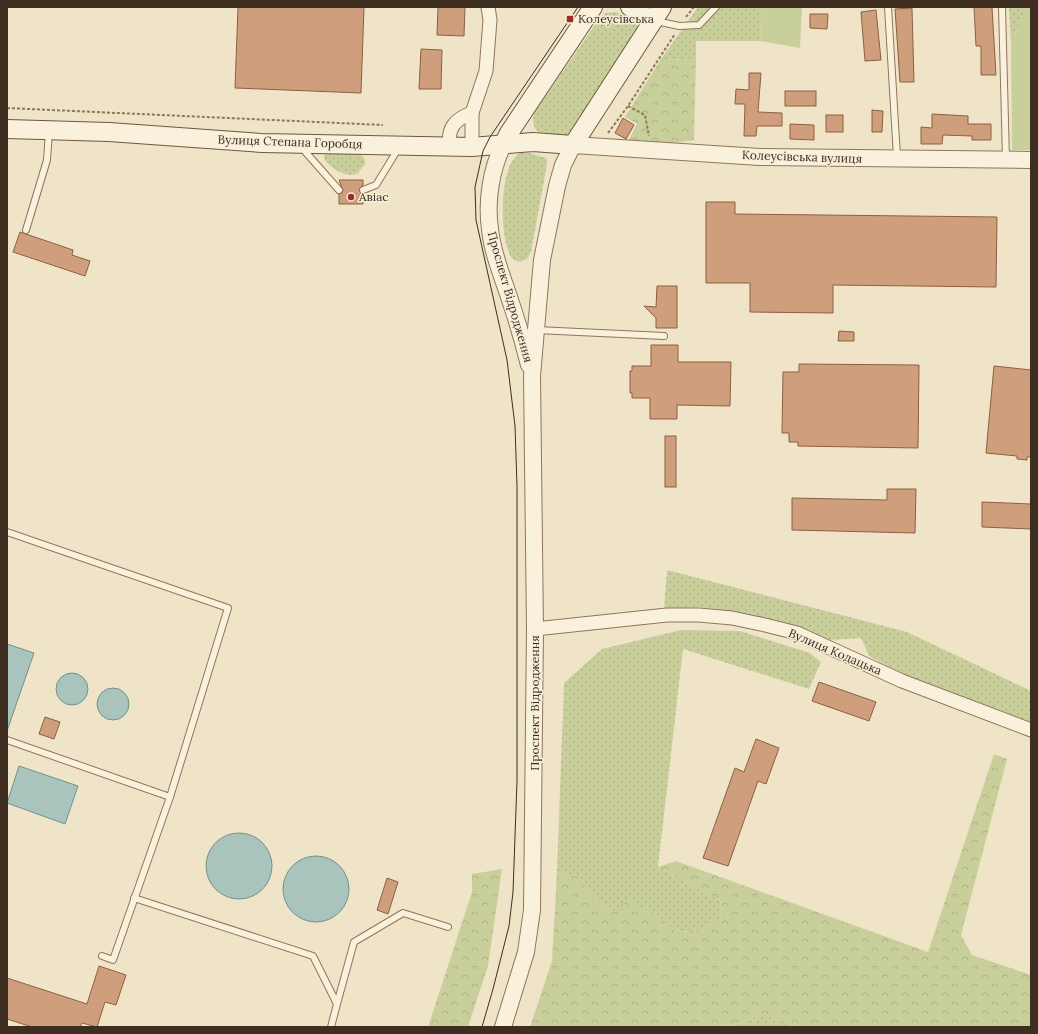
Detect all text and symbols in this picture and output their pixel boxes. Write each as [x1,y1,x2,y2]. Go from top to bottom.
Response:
place label: Колеусівська [578,11,654,26]
marker: Колеусівська [565,14,575,24]
street label: Вулиця Степана Горобця [217,131,363,152]
street label: Колеусівська вулиця [742,147,862,166]
place label: Авіас [358,189,389,204]
marker: Авіас [346,192,356,202]
street label: Проспект Відродження [485,230,536,364]
street label: Вулиця Кодацька [786,625,884,678]
street label: Проспект Відродження [527,635,542,771]

